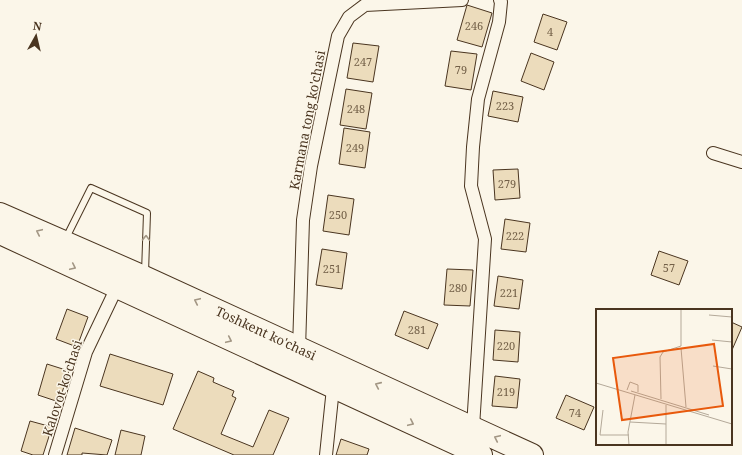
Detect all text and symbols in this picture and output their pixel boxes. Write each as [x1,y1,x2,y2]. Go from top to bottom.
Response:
north arrow [16,16,56,56]
text: N [32,18,43,34]
house number: 246 [465,18,483,33]
house number: 4 [547,24,553,39]
street label: Karmana tong ko'chasi [285,49,329,191]
house number: 247 [354,54,372,69]
house number: 79 [455,62,467,77]
house number: 223 [496,98,514,113]
house number: 248 [347,101,365,116]
house number: 249 [346,140,364,155]
house number: 279 [498,176,516,191]
house number: 250 [329,207,347,222]
house number: 222 [506,228,524,243]
one-way arrow [36,229,44,237]
one-way arrow [142,235,150,241]
house number: 57 [663,260,675,275]
house number: 251 [323,261,341,276]
one-way arrow [69,262,77,270]
house number: 280 [449,280,467,295]
house number: 221 [500,285,518,300]
one-way arrow [193,298,201,306]
street label: Toshkent ko'chasi [213,302,319,364]
inset map [596,309,732,445]
house number: 281 [408,322,426,337]
one-way arrow [225,335,233,343]
street label: Kalovot ko'chasi [38,337,86,439]
house number: 220 [497,338,515,353]
one-way arrow [375,381,382,389]
house number: 219 [497,384,515,399]
house number: 74 [569,405,581,420]
one-way arrow [407,418,415,426]
one-way arrow [493,435,501,443]

